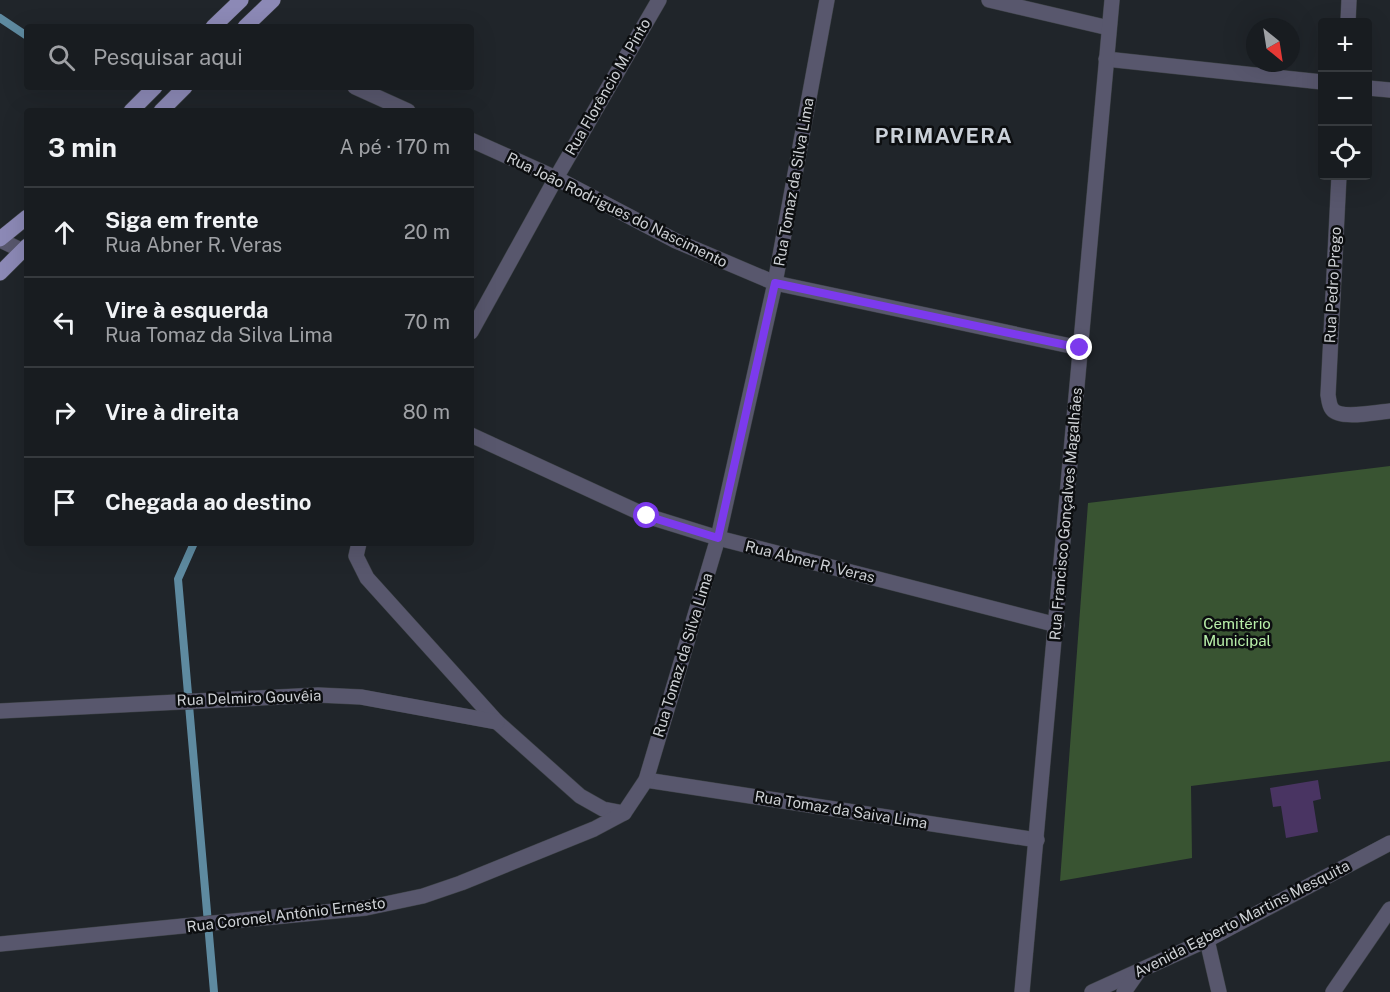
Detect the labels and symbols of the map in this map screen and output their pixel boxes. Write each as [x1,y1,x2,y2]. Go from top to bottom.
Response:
street label: Rua Florêncio M. Pinto [561,15,654,158]
north arrow [1246,18,1300,72]
street label: Rua Tomaz da Silva Lima [770,96,817,268]
district label: PRIMAVERA [875,123,1013,148]
street label: Rua João Rodrigues do Nascimento [504,149,730,271]
street label: Rua Pedro Prego [1321,226,1344,344]
route end [1066,334,1092,360]
street label: Rua Francisco Gonçalves Magalhães [1046,387,1085,641]
route start [633,502,659,528]
street label: Rua Abner R. Veras [744,537,877,586]
street label: Rua Tomaz da Silva Lima [649,571,716,739]
park label: Cemitério Municipal [1203,615,1271,649]
street label: Rua Delmiro Gouvêia [176,686,322,709]
street label: Rua Tomaz da Saiva Lima [753,787,929,832]
street label: Avenida Egberto Martins Mesquita [1131,857,1352,980]
street label: Rua Coronel Antônio Ernesto [186,894,386,935]

